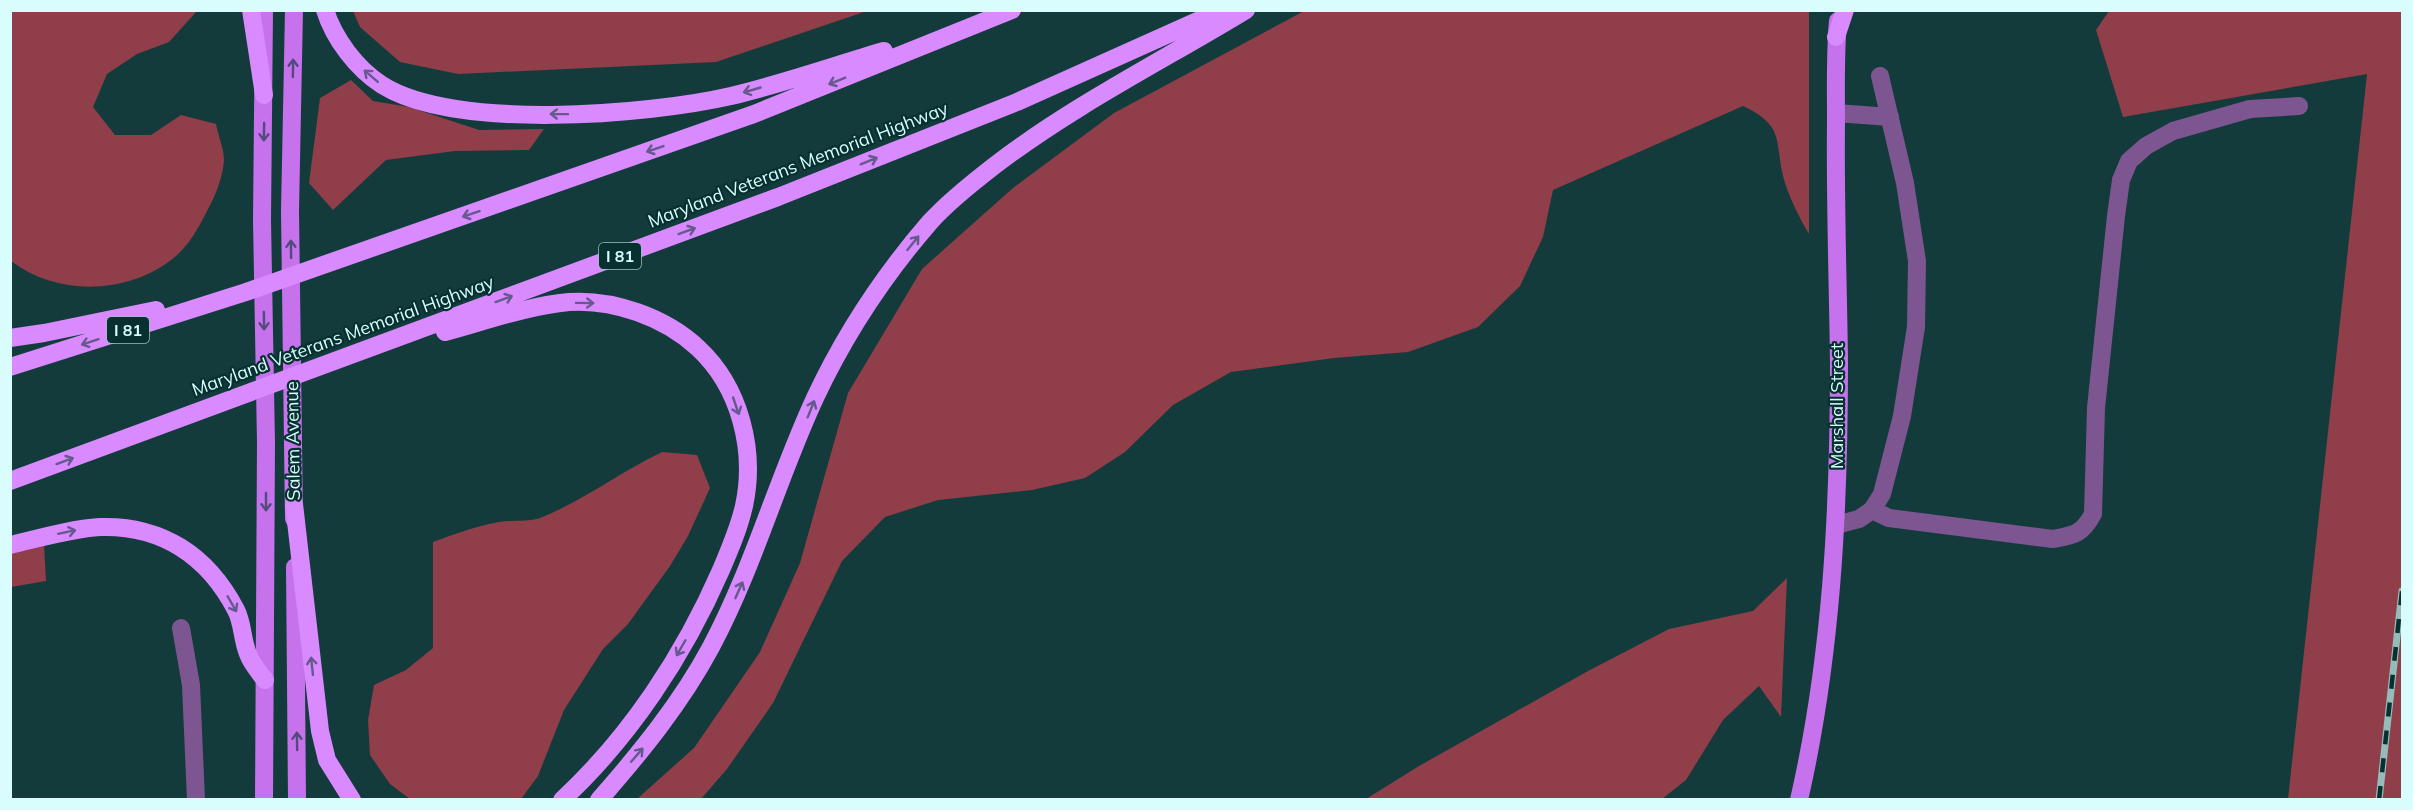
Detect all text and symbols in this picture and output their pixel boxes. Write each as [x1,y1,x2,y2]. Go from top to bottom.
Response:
one-way arrow [287,59,299,79]
one-way arrow [364,69,379,83]
one-way arrow [828,76,847,87]
one-way arrow [742,85,761,96]
street label: Maryland Veterans Memorial Highway [644,96,952,233]
one-way arrow [549,108,569,120]
one-way arrow [258,121,269,141]
one-way arrow [646,145,664,156]
one-way arrow [859,155,878,166]
one-way arrow [462,209,481,220]
one-way arrow [677,224,696,235]
one-way arrow [906,235,919,251]
one-way arrow [285,239,297,259]
road number: I 81 [599,243,641,269]
street label: Maryland Veterans Memorial Highway [189,270,497,401]
one-way arrow [495,293,513,304]
one-way arrow [575,297,595,308]
one-way arrow [258,310,270,330]
road number: I 81 [107,317,149,343]
one-way arrow [81,337,100,348]
street label: Marshall Street [1825,343,1848,469]
street label: Salem Avenue [280,381,305,501]
one-way arrow [732,396,743,415]
one-way arrow [806,400,817,418]
one-way arrow [56,455,74,466]
one-way arrow [260,491,272,511]
one-way arrow [57,526,77,537]
one-way arrow [733,581,745,599]
one-way arrow [226,595,238,612]
one-way arrow [674,640,686,657]
one-way arrow [306,657,317,676]
one-way arrow [291,732,302,752]
one-way arrow [630,748,644,763]

